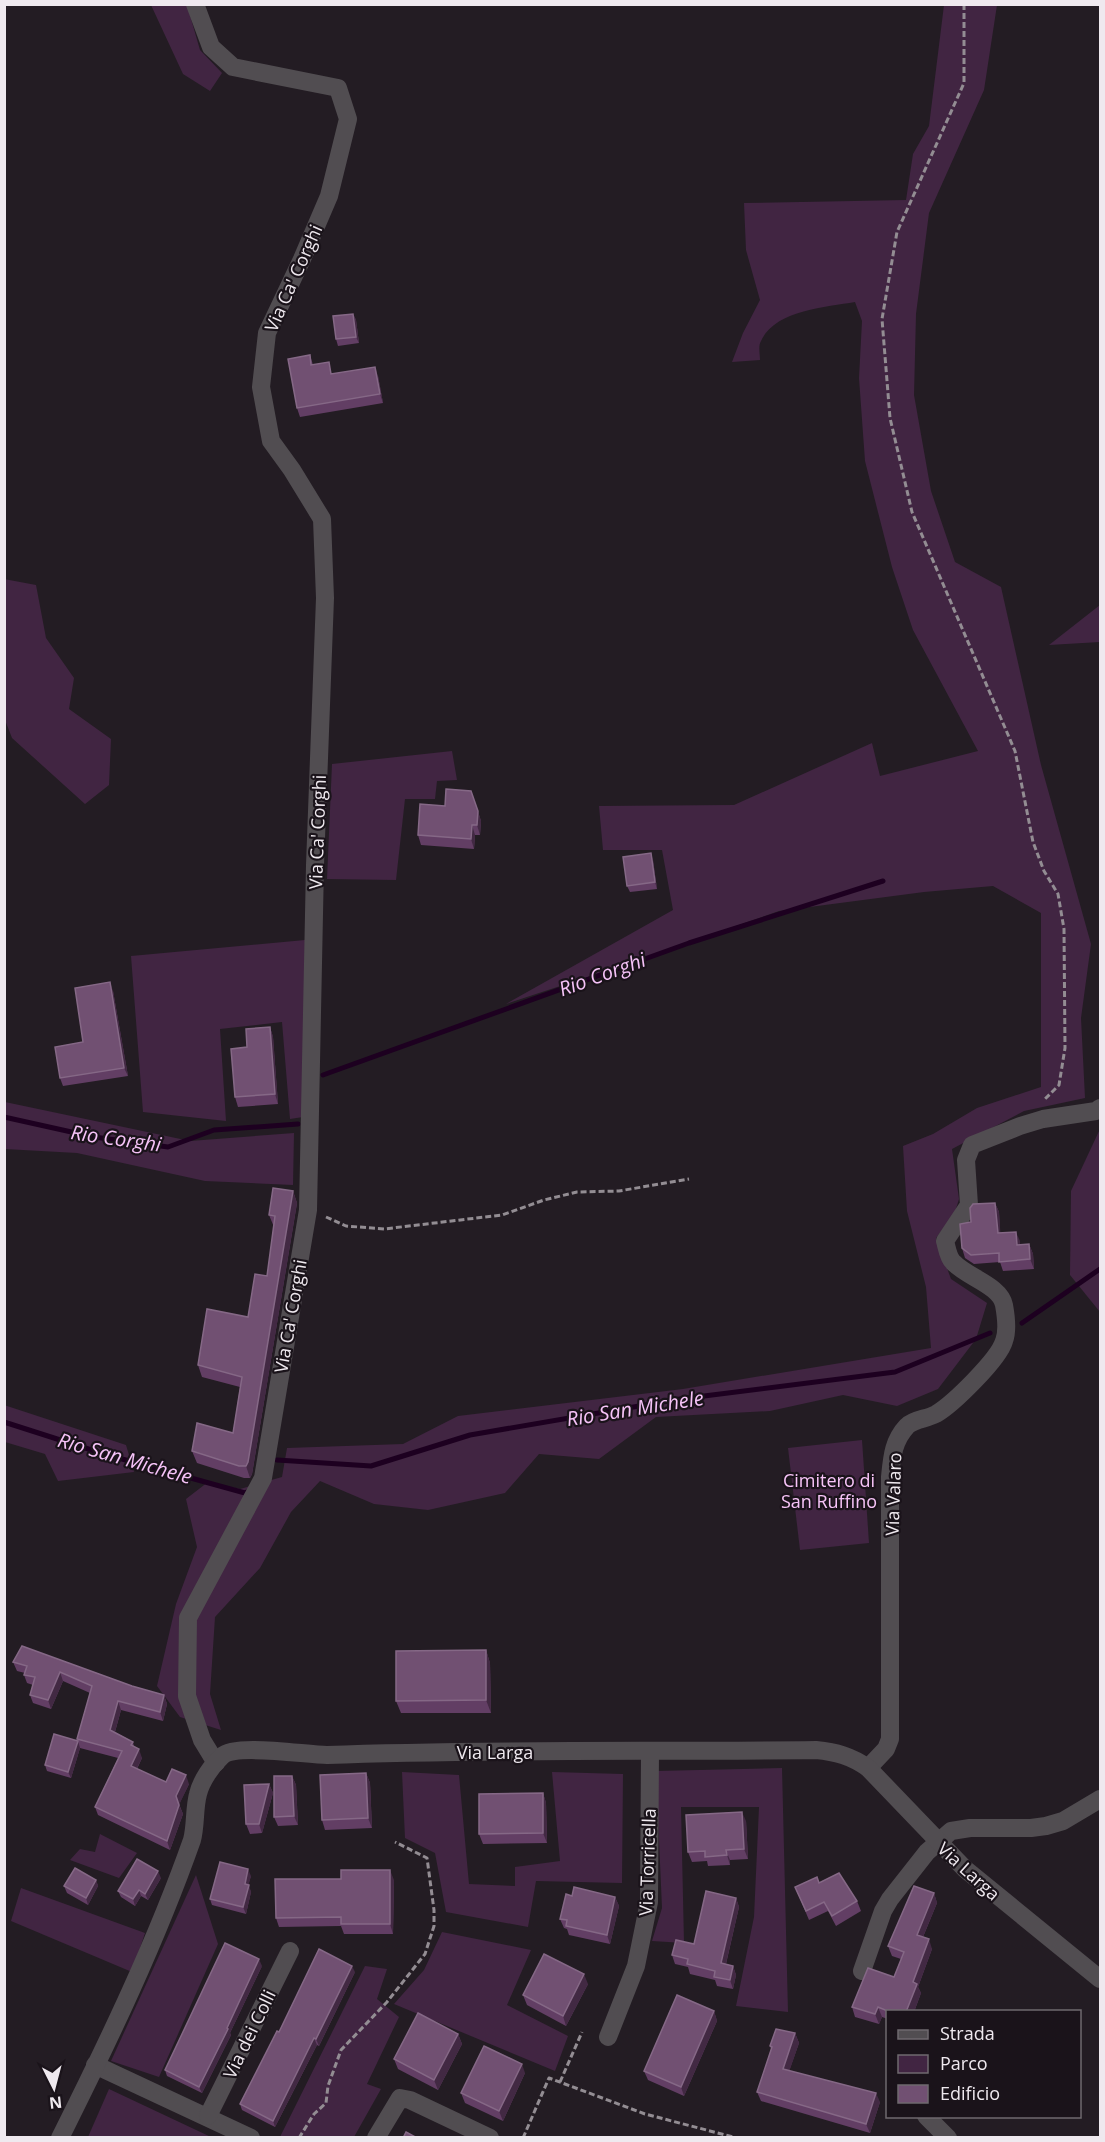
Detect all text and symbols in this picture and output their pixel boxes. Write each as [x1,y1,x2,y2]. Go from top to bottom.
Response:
street label: Via Ca' Corghi [259,221,327,335]
street label: Via Ca' Corghi [303,774,331,890]
water label: Rio Corghi [555,945,650,1002]
water label: Rio Corghi [69,1118,164,1158]
street label: Via Ca' Corghi [268,1257,312,1375]
water label: Rio San Michele [565,1384,705,1432]
water label: Rio San Michele [55,1426,195,1490]
street label: Via Valaro [880,1452,906,1536]
park label: Cimitero di San Ruffino [781,1468,877,1513]
street label: Via Larga [457,1740,533,1764]
street label: Via Torricella [633,1808,661,1916]
street label: Via Larga [933,1836,1005,1906]
street label: Via dei Colli [217,1986,281,2082]
legend [886,2010,1081,2118]
text: Strada [940,2021,995,2045]
text: Parco [940,2051,988,2075]
north arrow [24,2058,84,2118]
text: Edificio [940,2081,1000,2105]
text: N [48,2091,63,2115]

